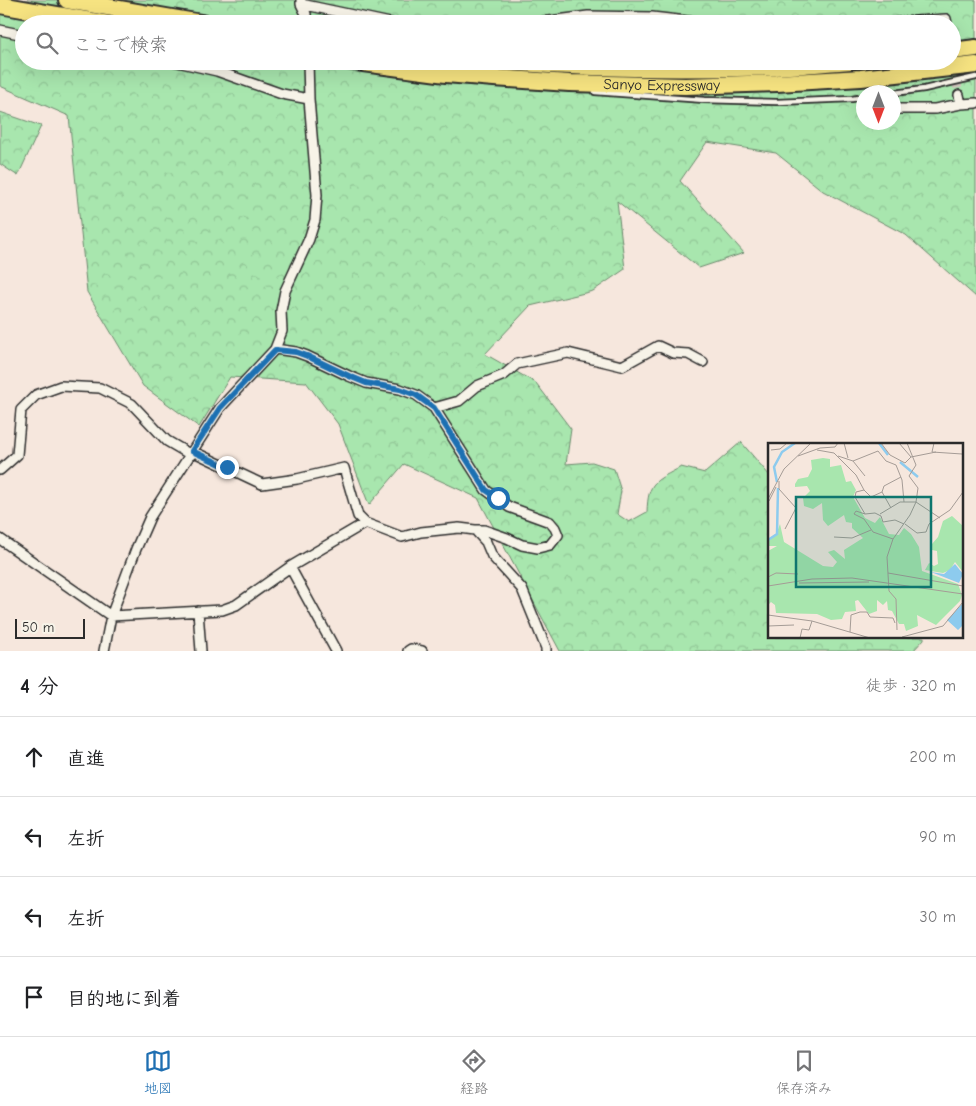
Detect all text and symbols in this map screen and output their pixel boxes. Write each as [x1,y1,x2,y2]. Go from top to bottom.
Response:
search box [15,15,961,70]
icon: search [33,29,61,57]
text: ここで検索 [73,34,168,56]
street label: Sanyo Expressway [603,75,721,95]
north arrow [856,85,901,130]
inset map [768,443,964,638]
route end [216,456,239,479]
route start [487,487,510,510]
scale bar [15,616,85,639]
text: 50 m [22,619,54,636]
text: 4 分 [20,674,58,698]
text: 徒歩 · 320 m [866,677,956,695]
icon: ahead [20,743,48,771]
text: 直進 [67,748,105,770]
text: 200 m [910,748,956,766]
icon: left [20,823,48,851]
text: 左折 [67,828,105,850]
text: 90 m [919,828,956,846]
icon: left [20,903,48,931]
text: 左折 [67,908,105,930]
text: 30 m [920,908,956,926]
icon: arrive [20,983,48,1011]
text: 目的地に到着 [67,988,181,1010]
tab: 地図 [144,1047,172,1097]
tab: 経路 [460,1047,488,1097]
tab: 保存済み [776,1047,832,1097]

